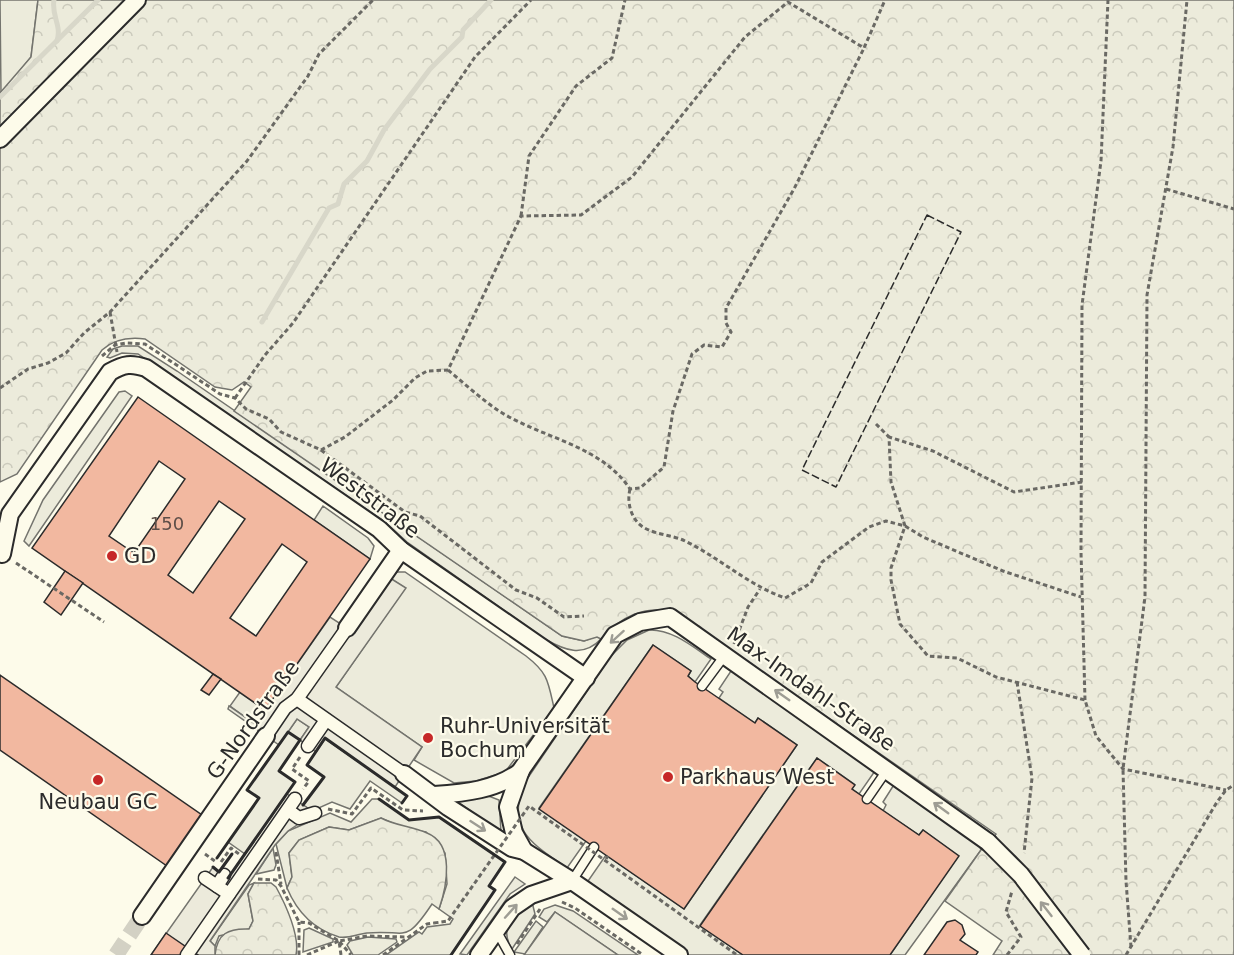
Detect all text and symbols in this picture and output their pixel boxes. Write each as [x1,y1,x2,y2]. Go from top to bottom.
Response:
street label: Weststraße [315,453,425,543]
house number: 150 [150,513,184,534]
place label: GD [124,544,156,568]
marker: GD [105,549,119,563]
street label: Max-Imdahl-Straße [722,622,900,756]
one-way arrow [609,630,624,644]
street label: G-Nordstraße [202,656,304,784]
one-way arrow [774,689,790,701]
place label: Ruhr-Universität Bochum [440,714,610,762]
marker: Ruhr-Universität Bochum [421,731,435,745]
place label: Parkhaus West [680,765,834,789]
marker: Parkhaus West [661,770,675,784]
marker: Neubau GC [91,773,105,787]
place label: Neubau GC [38,790,158,814]
one-way arrow [933,802,949,814]
one-way arrow [469,820,485,832]
one-way arrow [1040,901,1053,917]
one-way arrow [504,904,518,919]
one-way arrow [612,908,628,920]

